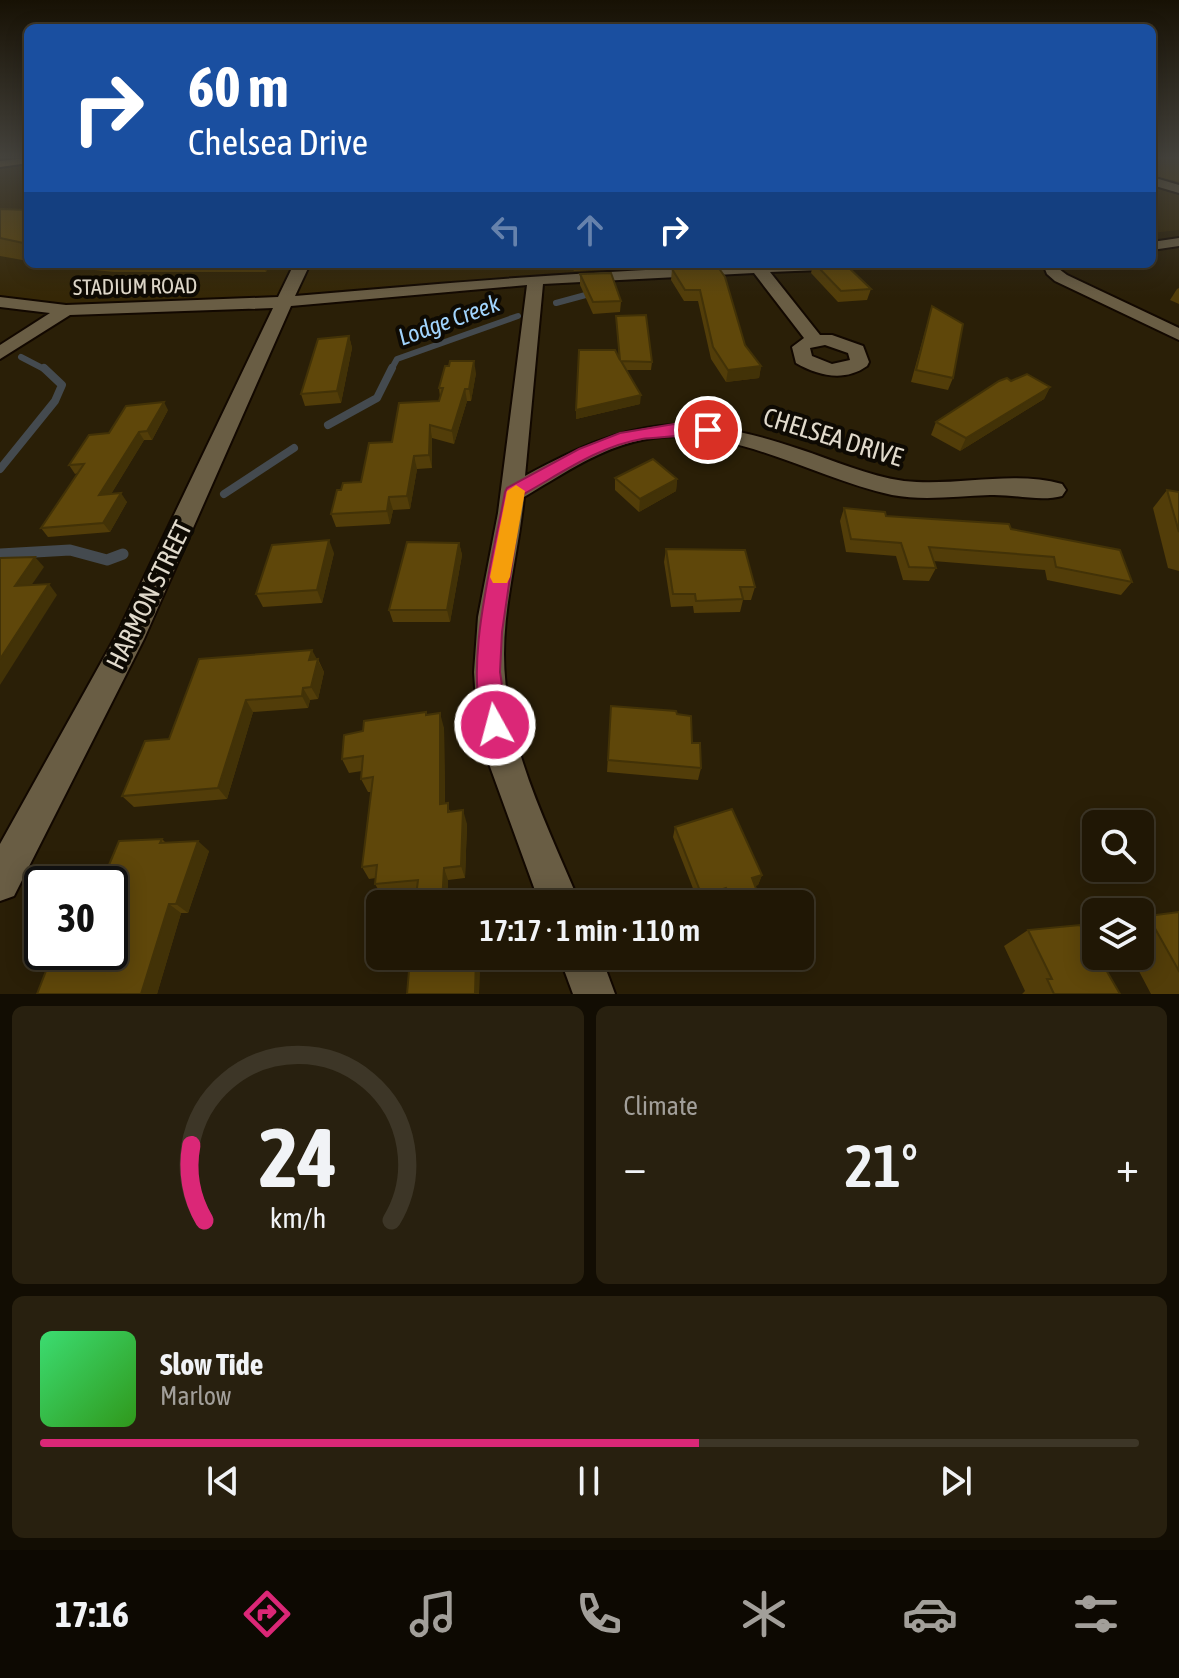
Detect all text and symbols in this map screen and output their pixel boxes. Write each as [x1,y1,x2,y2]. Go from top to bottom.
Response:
text: 60 m [188,55,289,119]
icon: right [56,56,160,160]
text: Chelsea Drive [188,121,368,163]
icon: left [484,208,528,252]
icon: ahead [568,208,612,252]
icon: right [652,208,696,252]
street label: STADIUM ROAD [73,272,197,300]
water label: Lodge Creek [395,289,504,351]
pin [674,396,742,464]
street label: CHELSEA DRIVE [760,402,906,472]
icon: arrive [686,408,730,452]
street label: HARMON STREET [100,515,198,674]
position arrow [453,683,537,767]
map controls [1082,810,1154,970]
button: search [1082,810,1154,882]
speed limit sign: 30 [24,866,128,970]
button: layers [1082,898,1154,970]
text: 17:17 · 1 min · 110 m [480,913,700,947]
text: Climate [624,1091,698,1121]
text: 24 [259,1109,337,1205]
text: 21° [845,1131,918,1200]
text: − [624,1141,646,1191]
text: + [1116,1141,1139,1191]
text: km/h [269,1201,326,1234]
text: Slow Tide [160,1347,263,1381]
text: Marlow [160,1381,231,1411]
icon: previous [201,1459,245,1503]
icon: pause [567,1459,611,1503]
icon: next [934,1459,978,1503]
icon: directions [239,1586,295,1642]
icon: music [405,1586,461,1642]
icon: phone [571,1586,627,1642]
icon: climate [736,1586,792,1642]
icon: car [902,1586,958,1642]
icon: filters [1068,1586,1124,1642]
text: 17:16 [55,1593,129,1635]

